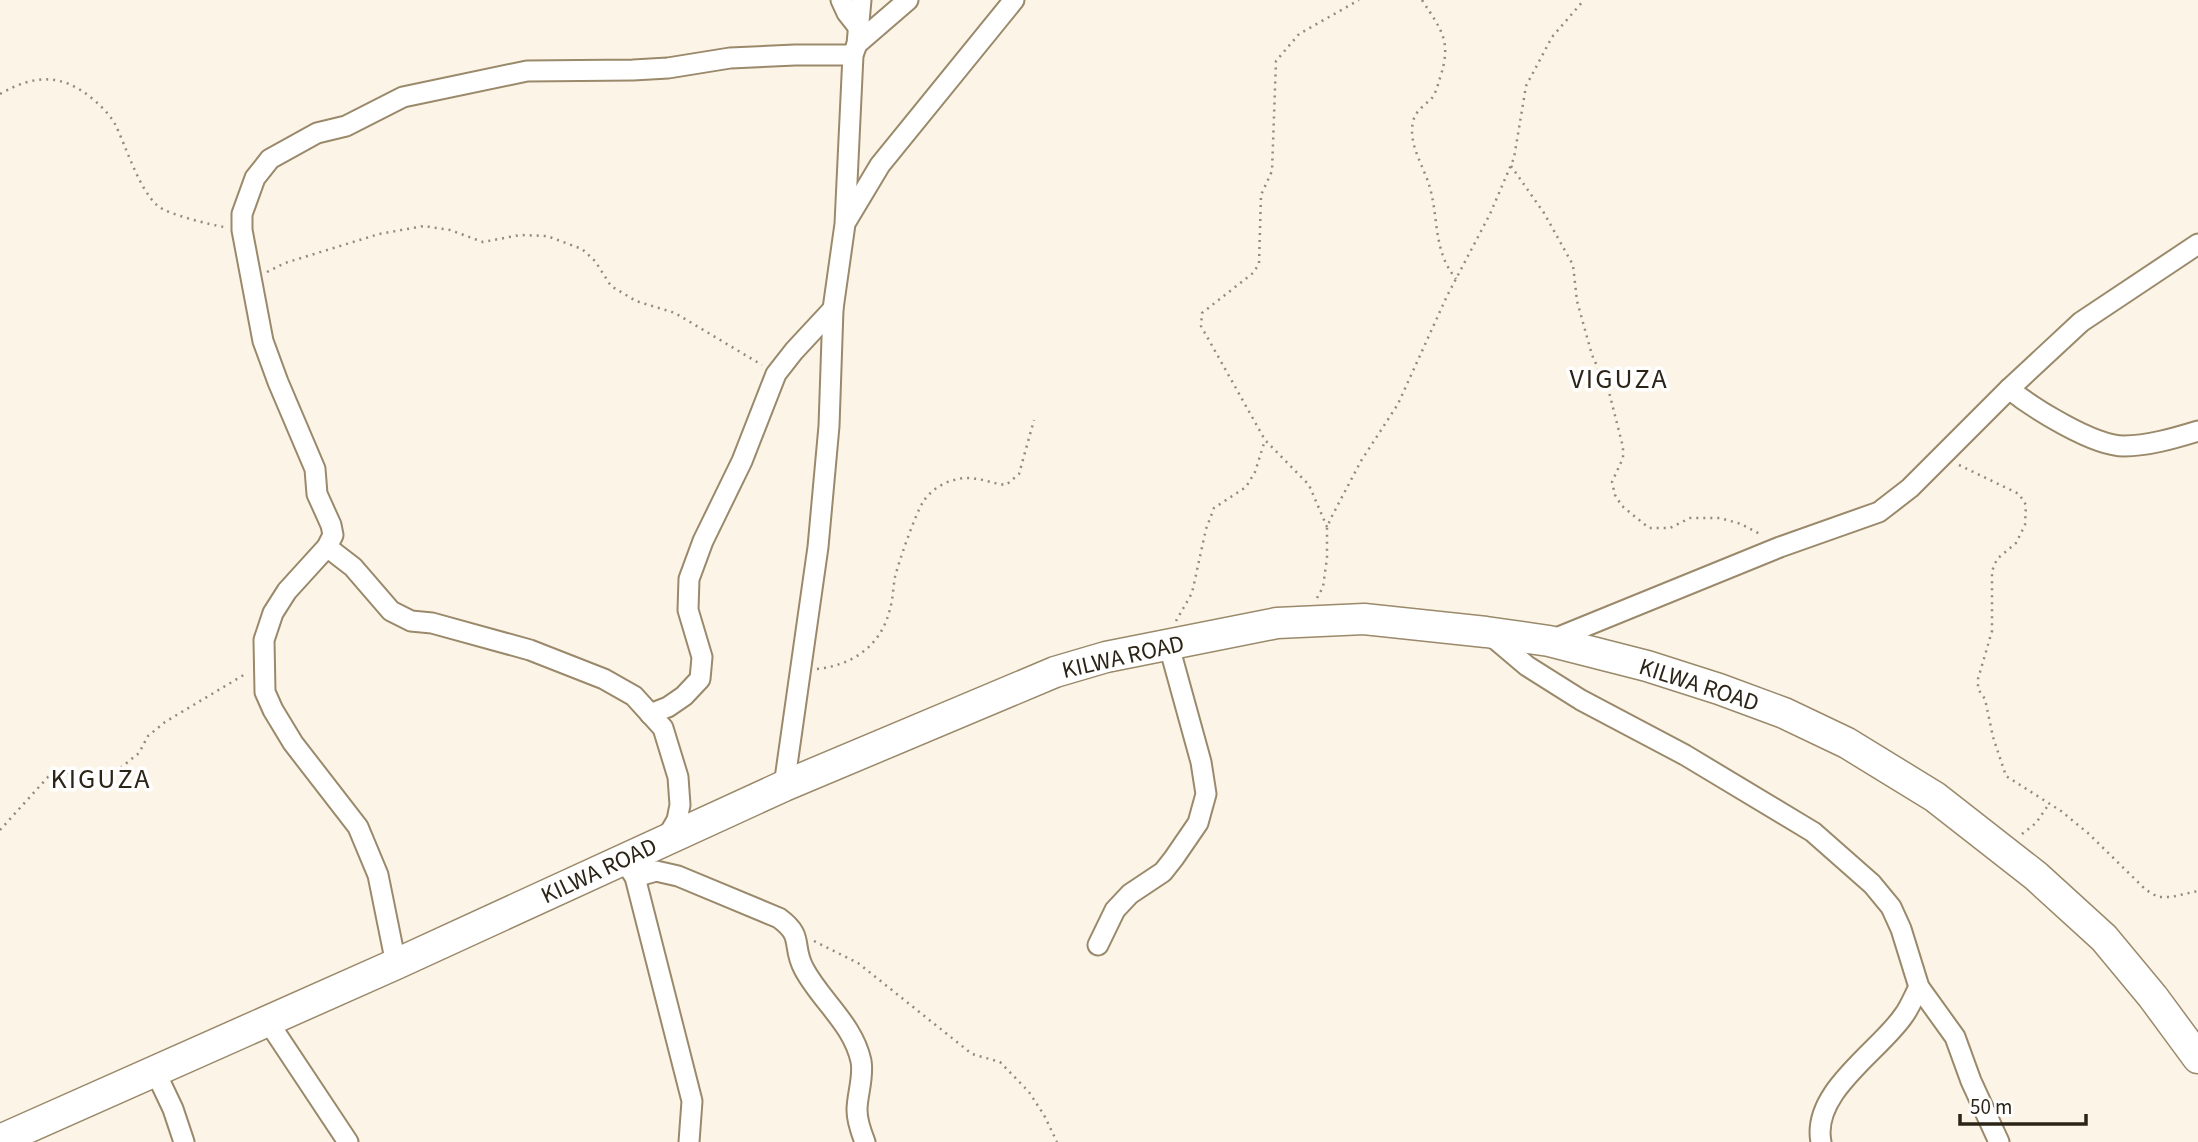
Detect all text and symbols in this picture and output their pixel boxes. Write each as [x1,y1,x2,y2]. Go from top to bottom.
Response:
district label: VIGUZA [1569,359,1669,399]
street label: KILWA ROAD [1058,626,1188,688]
street label: KILWA ROAD [1634,649,1764,721]
district label: KIGUZA [50,759,152,799]
street label: KILWA ROAD [535,829,663,913]
scale bar [1960,1082,2086,1126]
text: 50 m [1970,1092,2012,1122]

